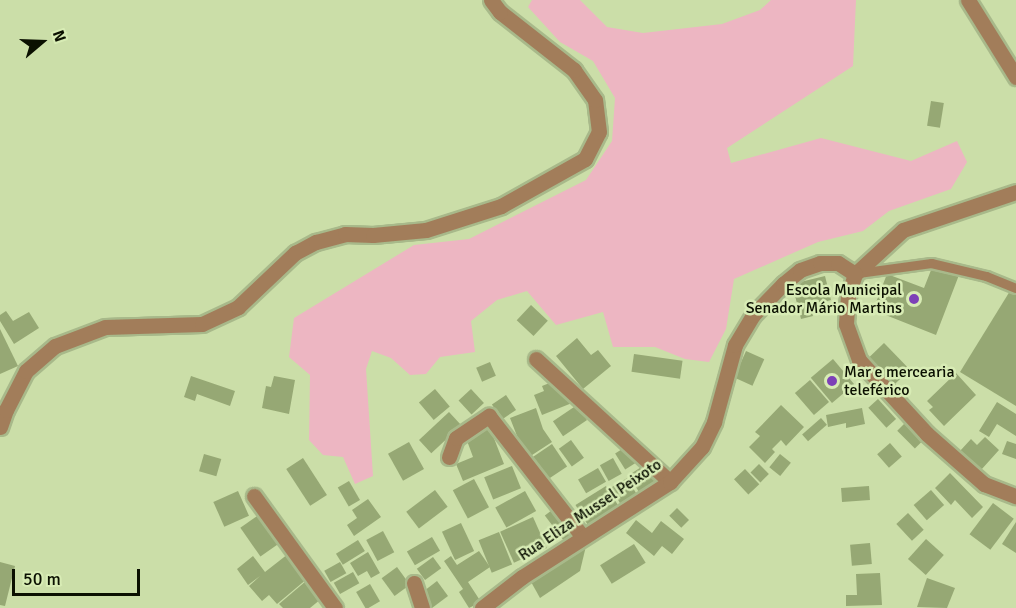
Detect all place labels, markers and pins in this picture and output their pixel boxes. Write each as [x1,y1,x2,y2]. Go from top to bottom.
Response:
place label: Escola Municipal Senador Mário Martins [746,280,902,318]
marker: Escola Municipal Senador Mário Martins [907,292,921,306]
place label: Mar e mercearia teleférico [844,362,954,400]
marker: Mar e mercearia teleférico [825,374,839,388]

